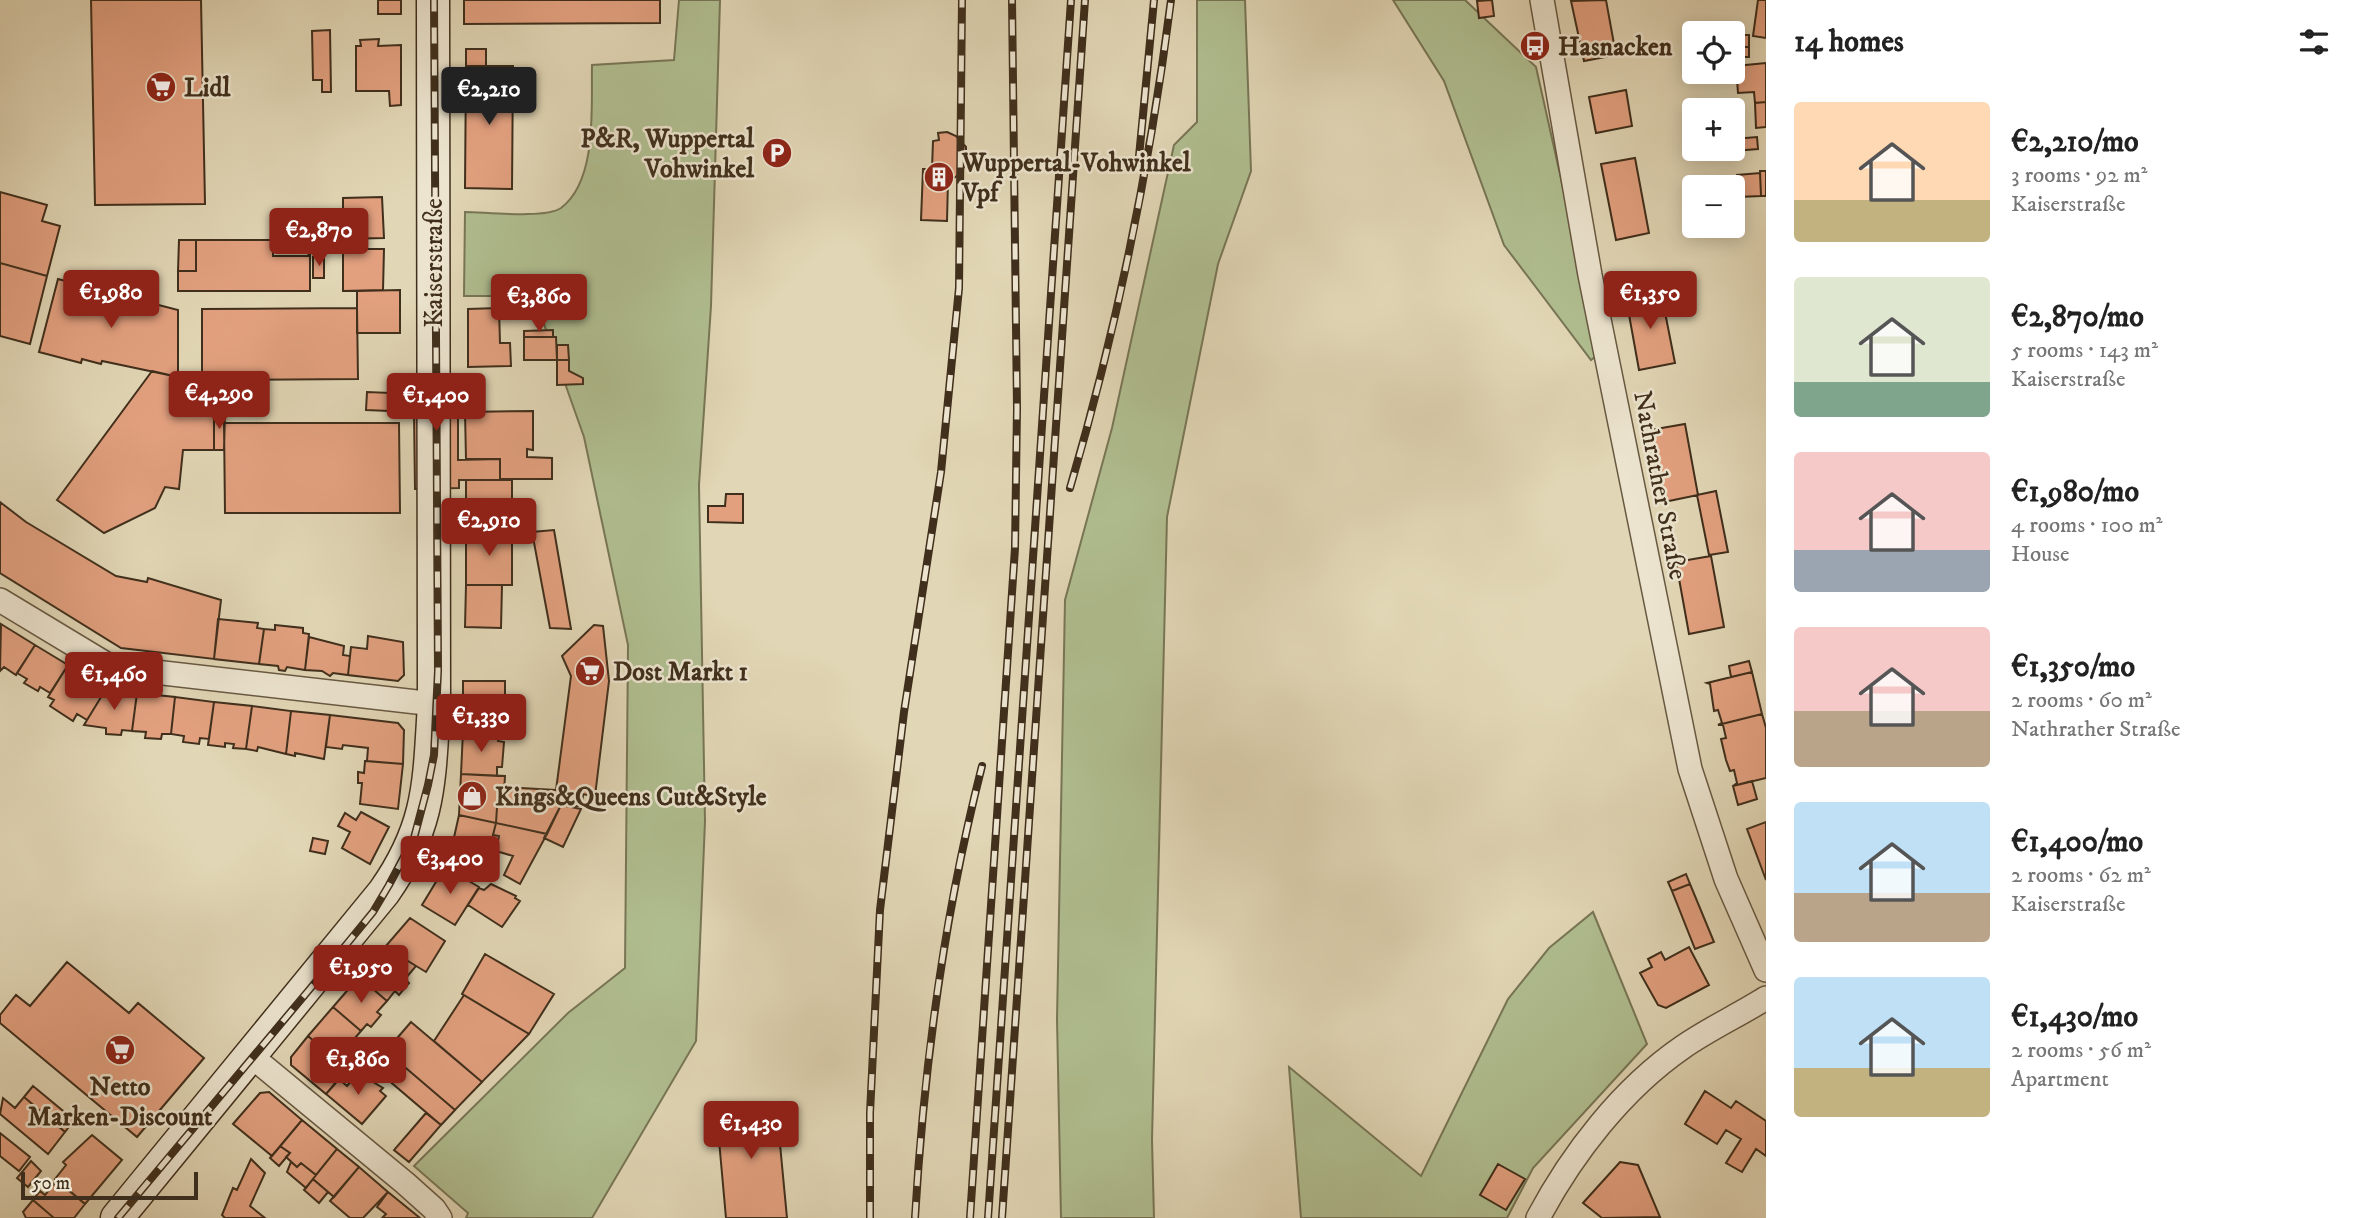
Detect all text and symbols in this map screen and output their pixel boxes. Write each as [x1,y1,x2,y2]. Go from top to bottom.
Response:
map controls [1682,21,1745,238]
button: locate [1682,21,1745,84]
icon: filters [2295,23,2333,61]
text: 14 homes [1794,24,1904,61]
bus stop icon: Hasnacken [1518,29,1552,63]
place label: Hasnacken [1558,31,1673,64]
pin: €2,210 [432,68,546,127]
supermarket icon: Lidl [144,70,178,104]
place label: Lidl [184,72,231,105]
text: €2,210 [457,75,521,104]
button: + [1682,98,1745,161]
place label: P&R, Wuppertal Vohwinkel [580,123,755,186]
text: €2,210/mo [2011,124,2139,161]
icon: home [1850,130,1934,214]
parking icon: P&R, Wuppertal Vohwinkel [760,136,794,170]
place label: Wuppertal-Vohwinkel Vpf [961,147,1192,210]
building icon: Wuppertal-Vohwinkel Vpf [922,160,956,194]
text: 3 rooms · 92 m² [2011,161,2148,190]
button: − [1682,175,1745,238]
text: Kaiserstraße [2011,190,2125,219]
street label: Kaiserstraße [418,198,451,328]
pin: €2,870 [262,208,376,268]
text: €2,870 [285,216,353,245]
pin: €1,980 [54,270,168,330]
pin: €1,350 [1593,272,1707,331]
pin: €3,860 [482,274,596,334]
text: €1,980 [79,278,143,307]
text: €1,350 [1620,279,1680,308]
text: €3,860 [507,282,571,311]
text: €2,870/mo [2011,299,2144,336]
icon: home [1850,305,1934,389]
text: 5 rooms · 143 m² [2011,336,2158,365]
text: Kaiserstraße [2011,365,2125,394]
pin: €4,290 [162,372,276,431]
pin: €1,400 [379,374,493,433]
text: €4,290 [185,379,253,408]
text: €1,400 [403,381,469,410]
street label: Nathrather Straße [1625,388,1694,582]
text: €1,980/mo [2011,474,2139,511]
icon: home [1850,480,1934,564]
pin: €2,910 [432,498,546,558]
text: €2,910 [457,506,521,535]
text: 4 rooms · 100 m² [2011,511,2163,540]
text: House [2011,540,2069,569]
text: €1,350/mo [2011,649,2135,686]
pin: €1,460 [57,652,171,712]
supermarket icon: Dost Markt 1 [573,654,607,688]
icon: home [1850,655,1934,739]
place label: Dost Markt 1 [613,656,748,689]
text: €1,460 [81,660,147,689]
text: 2 rooms · 60 m² [2011,686,2152,715]
pin: €1,330 [424,694,538,754]
text: €1,330 [452,702,510,731]
text: Nathrather Straße [2011,715,2180,744]
shop icon: Kings&Queens Cut&Style [455,779,489,813]
place label: Kings&Queens Cut&Style [495,781,767,814]
text: €1,400/mo [2011,824,2143,861]
icon: home [1850,830,1934,914]
pin: €3,400 [393,836,507,896]
text: €3,400 [417,844,483,873]
text: 2 rooms · 62 m² [2011,861,2151,890]
text: Kaiserstraße [2011,890,2125,919]
pin: €1,950 [304,946,418,1005]
text: €1,950 [329,953,393,982]
text: €1,430/mo [2011,999,2138,1036]
icon: home [1850,1005,1934,1089]
supermarket icon: Netto Marken-Discount [103,1033,137,1067]
text: 2 rooms · 56 m² [2011,1036,2151,1065]
pin: €1,860 [301,1038,415,1097]
text: €1,860 [326,1045,390,1074]
text: Apartment [2011,1065,2109,1094]
place label: Netto Marken-Discount [28,1071,213,1134]
pin: €1,430 [694,1102,808,1161]
text: €1,430 [720,1109,782,1138]
scale bar [21,1169,198,1201]
text: 50 m [32,1172,70,1195]

